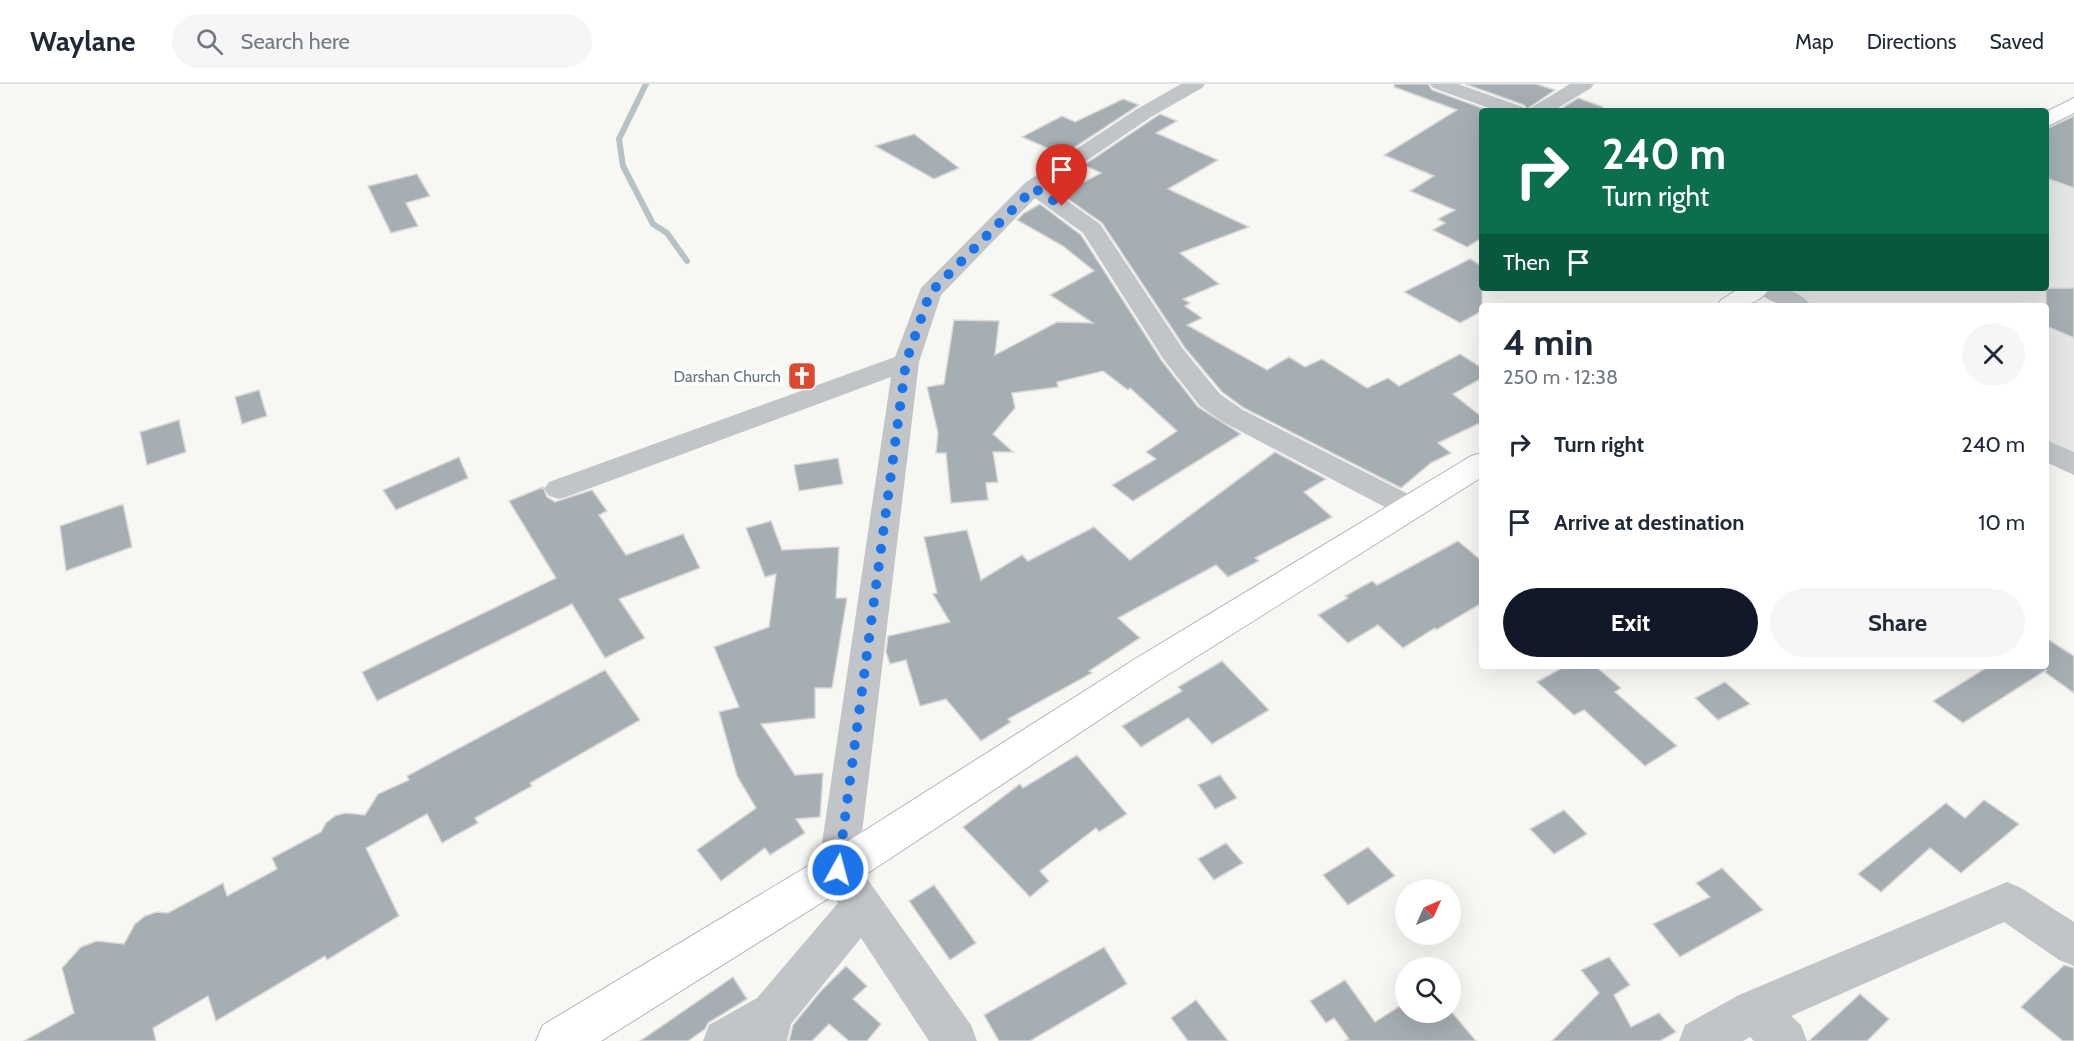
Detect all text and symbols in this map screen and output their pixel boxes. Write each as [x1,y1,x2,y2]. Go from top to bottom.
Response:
search box [172,14,592,68]
text: Waylane [30,24,136,58]
icon: search [193,25,226,58]
text: Search here [241,28,350,55]
text: Map [1795,29,1834,54]
text: Directions [1867,29,1956,54]
text: Saved [1989,29,2044,54]
text: 240 m [1602,128,1726,180]
icon: right [1503,132,1581,210]
pin [1036,144,1087,206]
icon: arrive [1045,153,1078,186]
text: Turn right [1602,180,1709,213]
icon: arrive [1562,246,1595,279]
text: Then [1503,249,1550,276]
text: 4 min [1503,320,1593,364]
button: close [1962,323,2025,386]
church icon: Darshan Church [786,360,818,392]
text: 250 m · 12:38 [1503,365,1618,389]
place label: Darshan Church [674,367,781,386]
icon: right [1503,428,1536,461]
text: Turn right [1554,431,1644,458]
text: 240 m [1961,431,2025,458]
icon: arrive [1503,506,1536,539]
text: Arrive at destination [1554,509,1744,536]
text: 10 m [1978,509,2025,536]
button: Exit [1503,588,1758,657]
button: Share [1770,588,2025,657]
position arrow [806,838,870,902]
north arrow [1395,879,1461,945]
map controls [1395,879,1461,1023]
button: search [1395,957,1461,1023]

